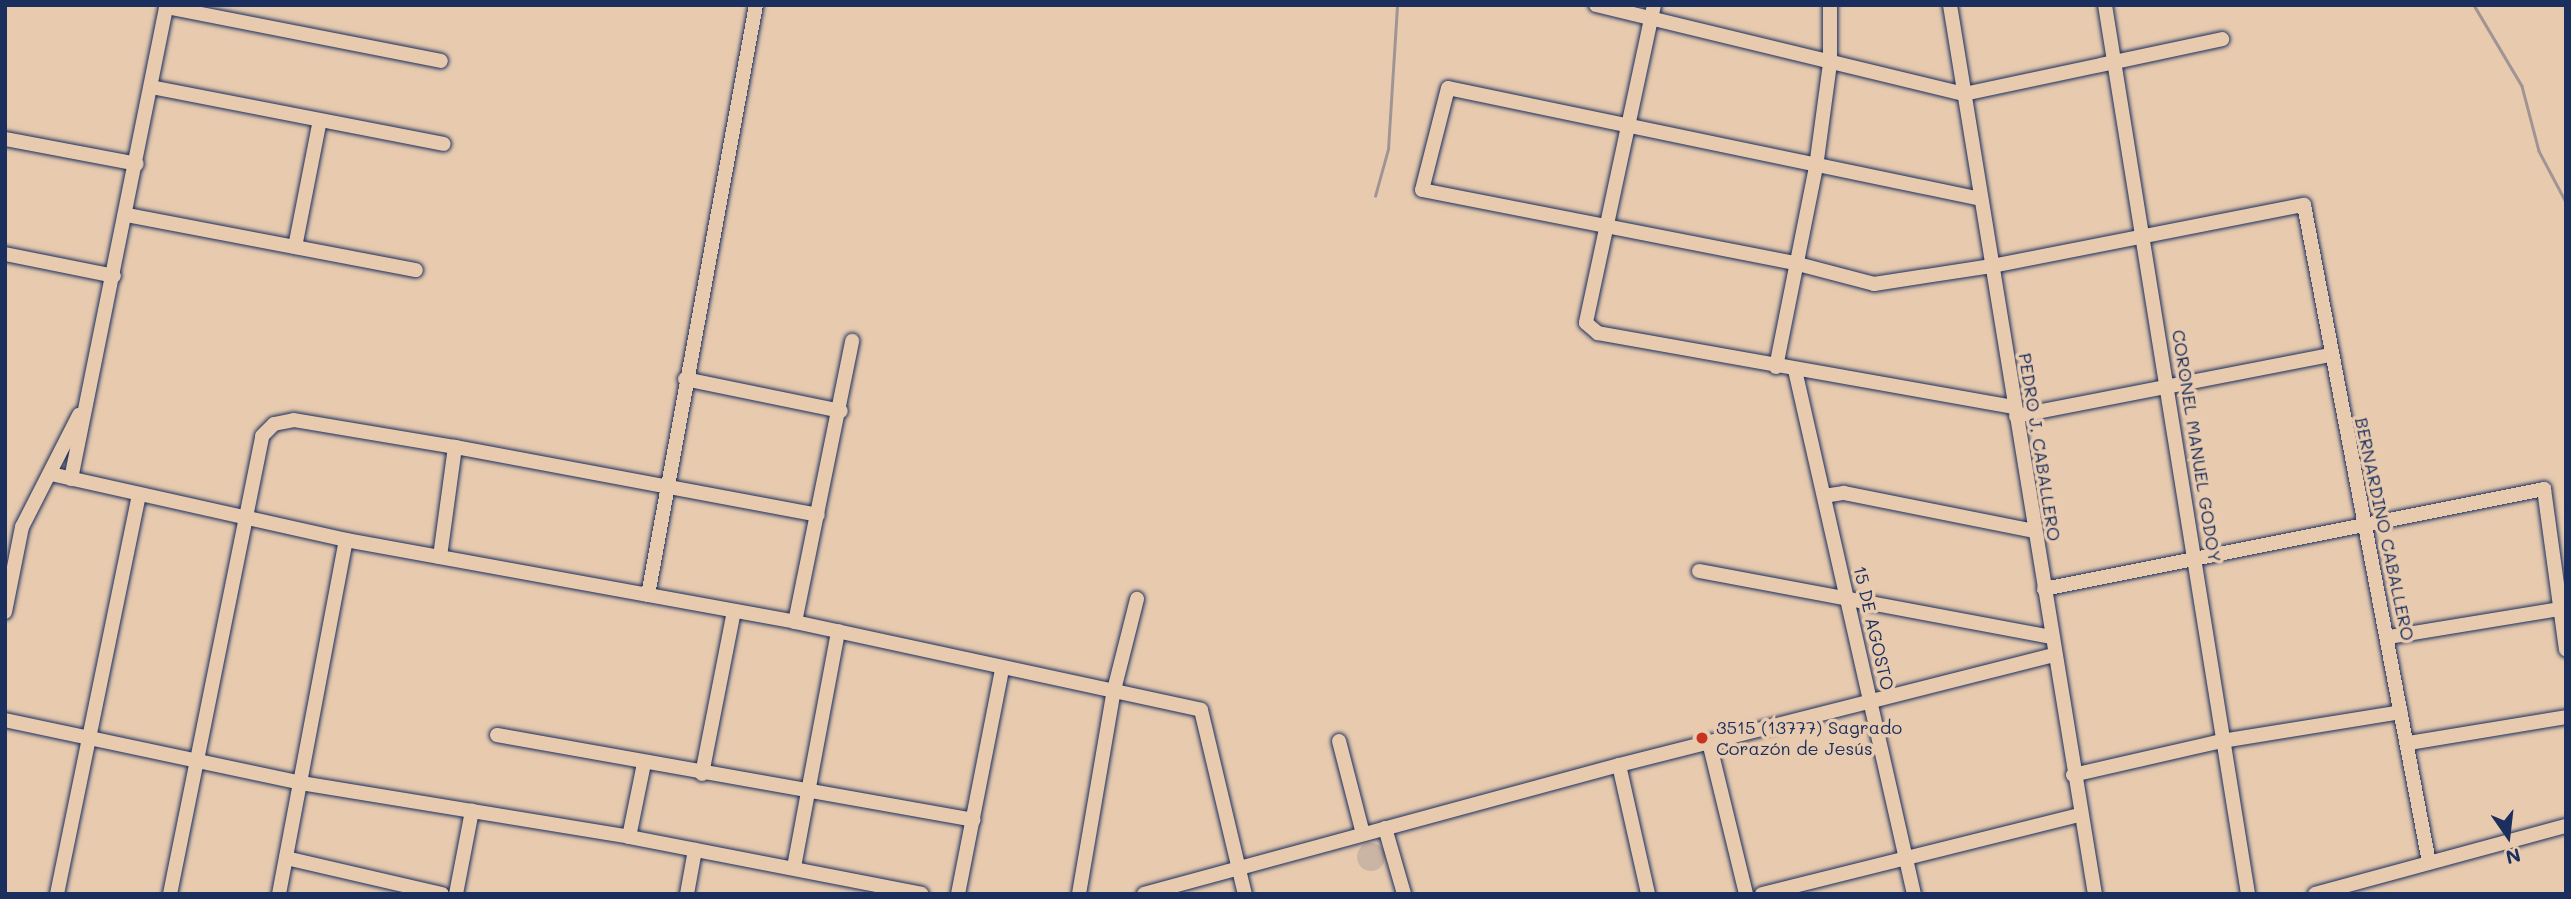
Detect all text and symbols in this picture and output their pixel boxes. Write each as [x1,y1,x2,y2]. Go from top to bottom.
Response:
street label: CORONEL MANUEL GODOY [2168,328,2226,564]
street label: PEDRO J. CABALLERO [2014,351,2066,543]
street label: BERNARDINO CABALLERO [2351,415,2419,643]
street label: 15 DE AGOSTO [1849,564,1899,692]
place label: 3515 (13777) Sagrado Corazón de Jesús [1716,717,1902,760]
marker: 3515 (13777) Sagrado Corazón de Jesús [1694,730,1710,746]
north arrow [2473,801,2543,871]
text: N [2503,843,2523,871]

